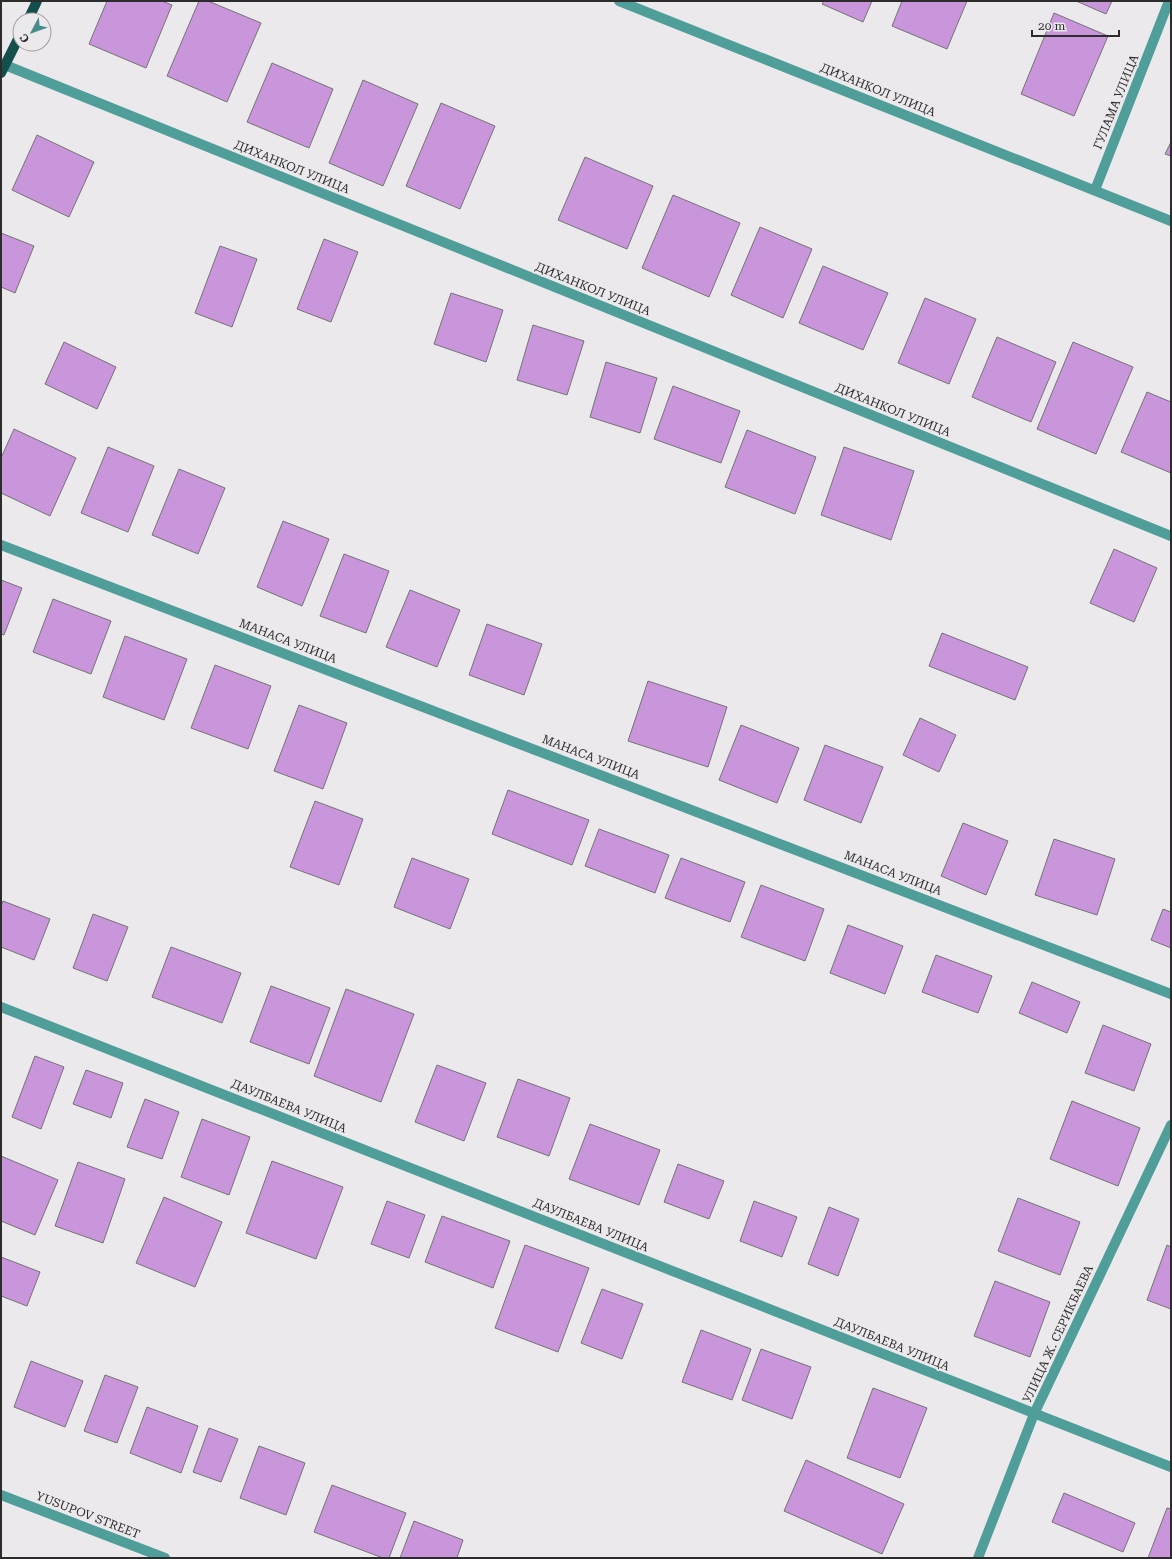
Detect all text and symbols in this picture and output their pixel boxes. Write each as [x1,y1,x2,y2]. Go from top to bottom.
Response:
north arrow [12,12,52,52]
scale bar [1032,12,1119,38]
text: 20 m [1038,19,1065,33]
text: С [17,31,32,45]
street label: ГУЛАМА УЛИЦА [1091,52,1142,151]
street label: ДИХАНКОЛ УЛИЦА [818,61,938,120]
street label: ДИХАНКОЛ УЛИЦА [232,138,352,197]
street label: ДИХАНКОЛ УЛИЦА [533,260,653,319]
street label: ДИХАНКОЛ УЛИЦА [833,381,953,440]
street label: МАНАСА УЛИЦА [237,616,339,666]
street label: МАНАСА УЛИЦА [540,732,642,782]
street label: МАНАСА УЛИЦА [842,848,944,898]
street label: ДАУЛБАЕВА УЛИЦА [229,1076,349,1136]
street label: ДАУЛБАЕВА УЛИЦА [531,1195,651,1255]
street label: УЛИЦА Ж. СЕРИКБАЕВА [1020,1262,1096,1405]
street label: ДАУЛБАЕВА УЛИЦА [832,1314,952,1374]
street label: YUSUPOV STREET [34,1489,142,1541]

